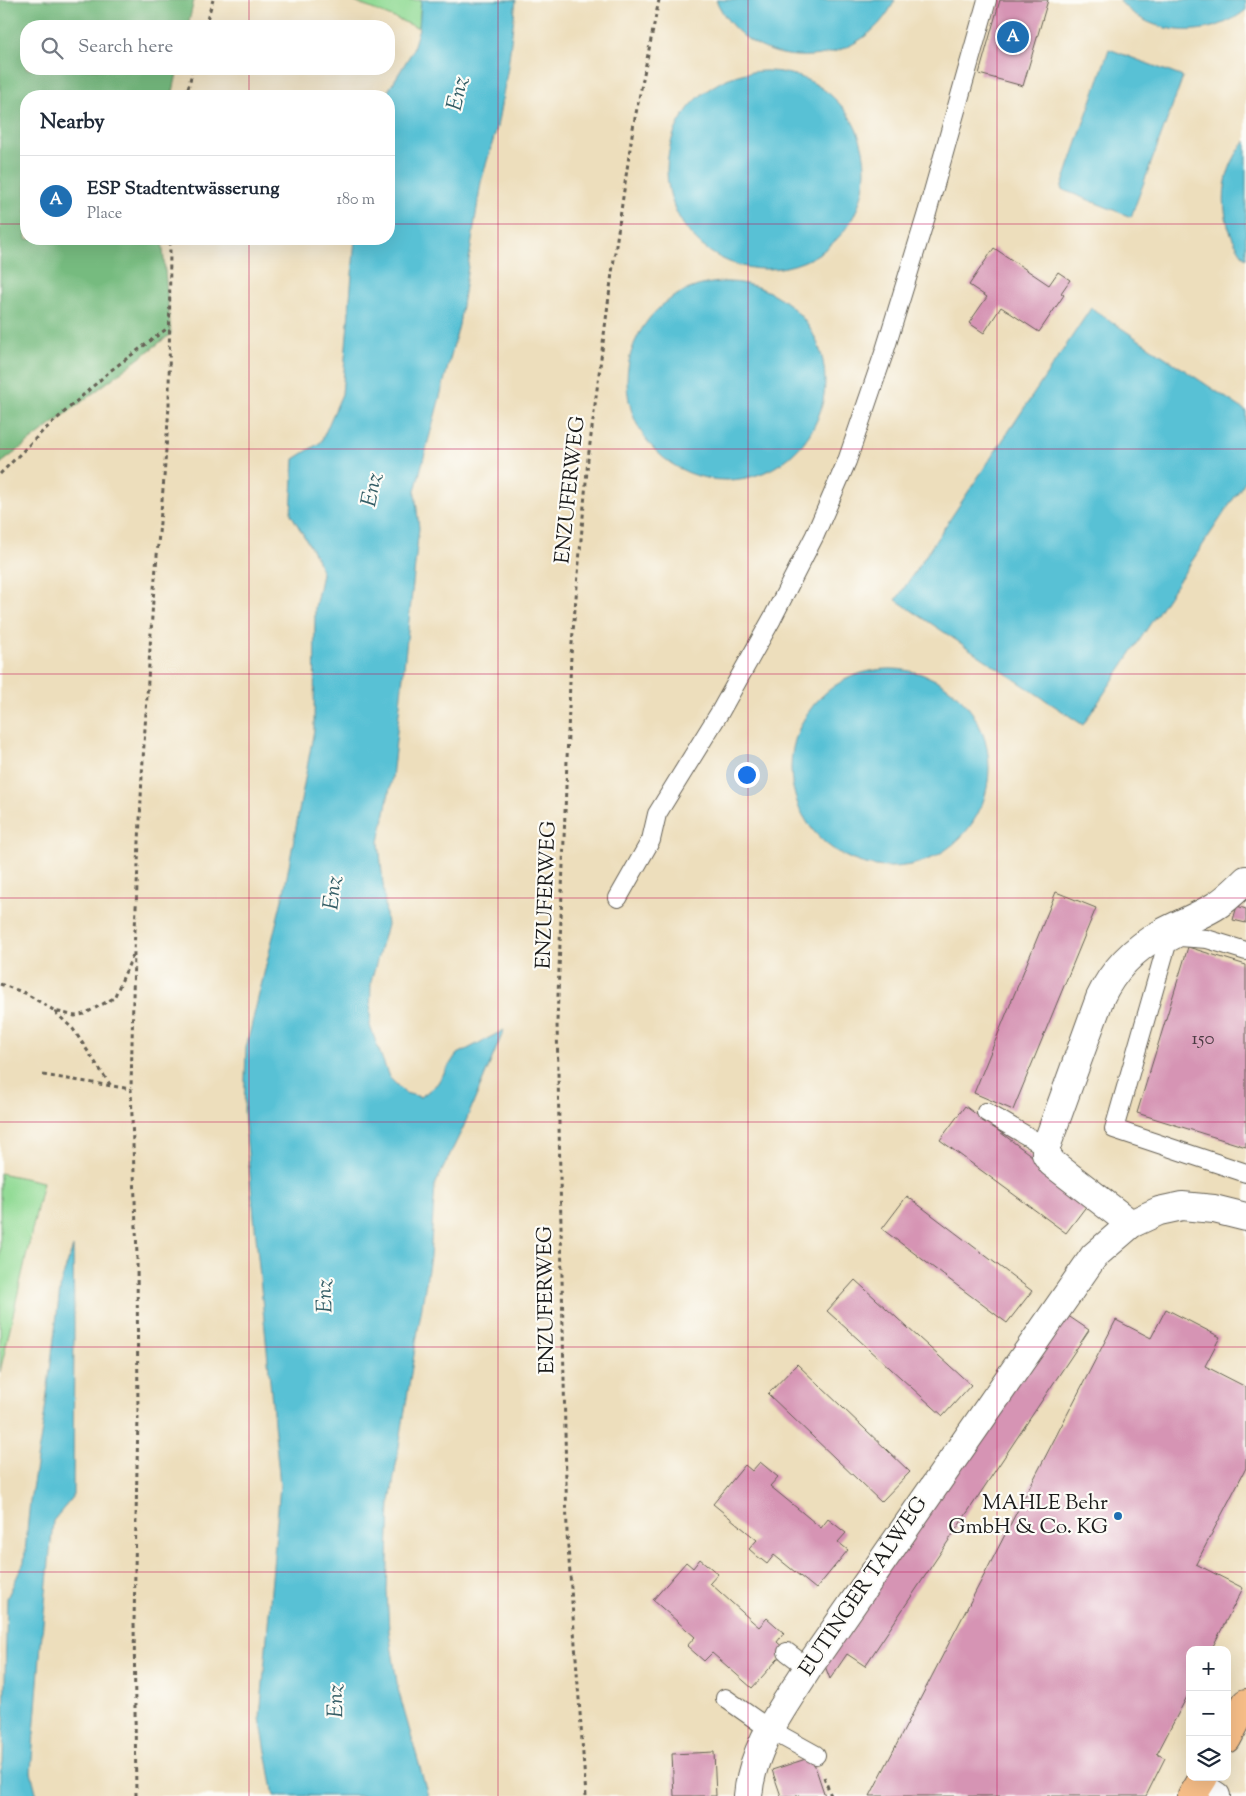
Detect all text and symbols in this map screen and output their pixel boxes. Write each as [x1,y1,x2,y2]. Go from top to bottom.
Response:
pin: A [997,18,1029,56]
search box [20,20,395,75]
icon: search [38,34,66,62]
text: Search here [78,34,173,61]
water label: Enz [440,74,478,114]
text: Nearby [40,108,105,138]
text: ESP Stadtentwässerung [87,176,279,203]
text: A [50,189,63,212]
text: 180 m [336,189,375,212]
text: Place [87,203,122,226]
street label: ENZUFERWEG [548,415,594,565]
water label: Enz [354,470,392,510]
your location [734,762,760,788]
street label: ENZUFERWEG [529,820,565,970]
water label: Enz [316,874,352,912]
house number: 150 [1191,1026,1215,1053]
street label: ENZUFERWEG [531,1226,563,1374]
water label: Enz [309,1278,343,1314]
place label: MAHLE Behr GmbH & Co. KG [948,1489,1108,1543]
street label: EUTINGER TALWEG [793,1491,935,1683]
marker: MAHLE Behr GmbH & Co. KG [1112,1510,1124,1522]
map controls [1186,1646,1231,1781]
button: + [1186,1646,1231,1691]
water label: Enz [321,1684,353,1718]
button: − [1186,1691,1231,1736]
button: layers [1186,1736,1231,1781]

